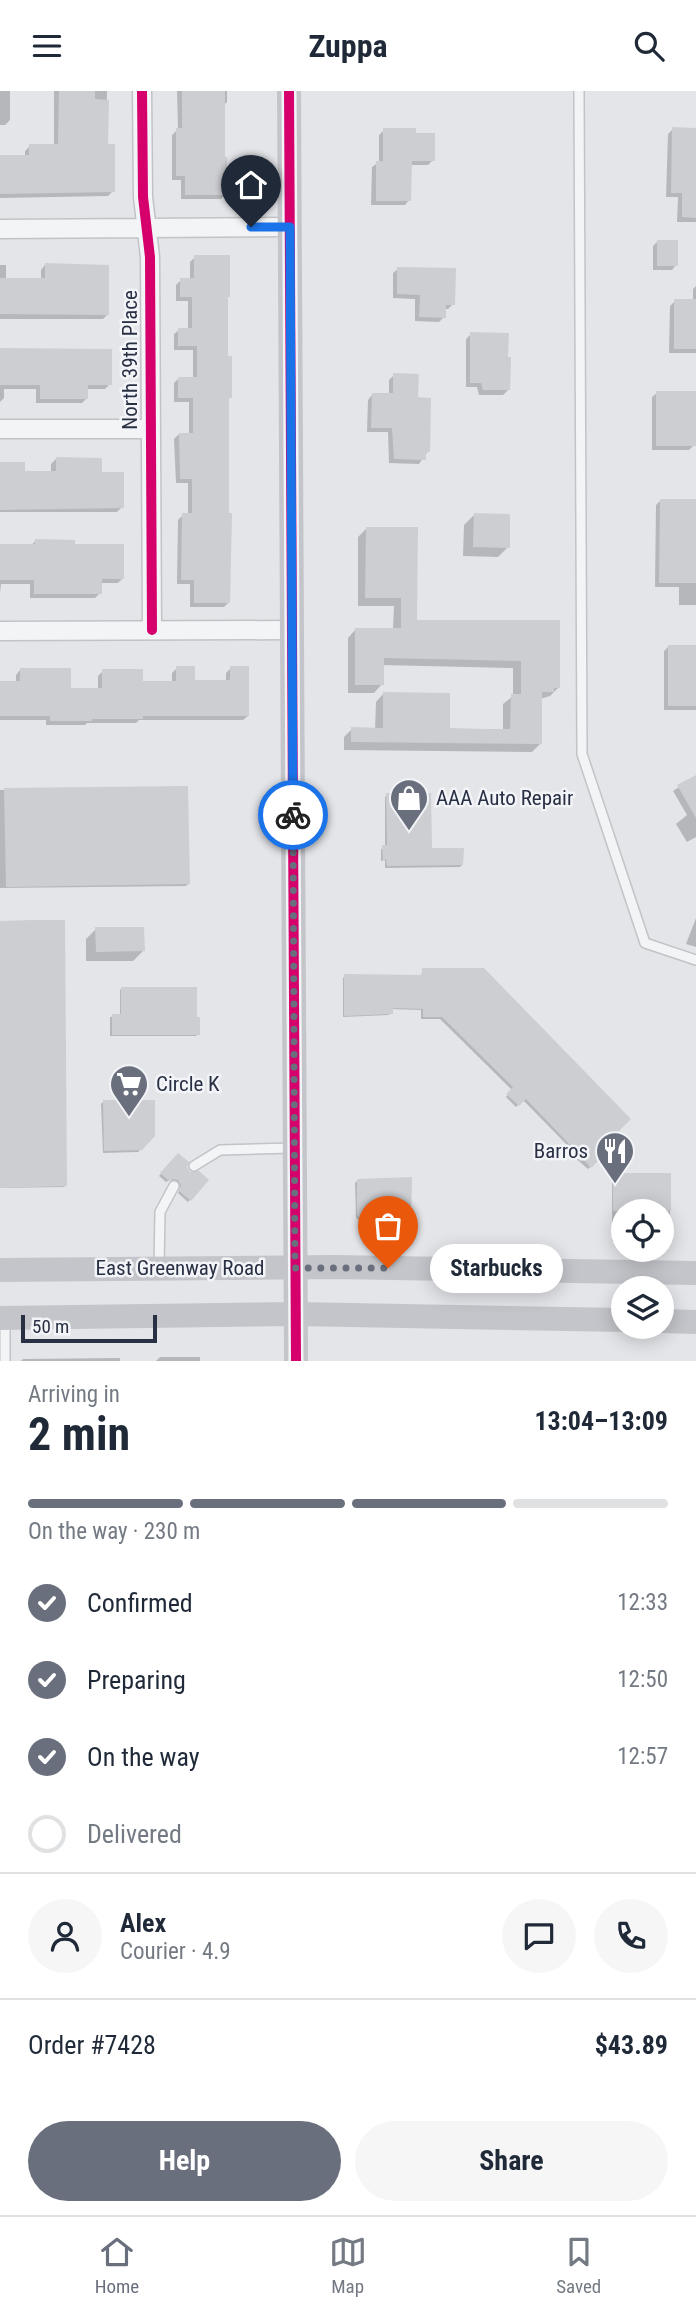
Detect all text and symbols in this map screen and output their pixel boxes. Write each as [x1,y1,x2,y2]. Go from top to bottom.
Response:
icon: menu [28,27,66,65]
text: Zuppa [308,27,388,65]
icon: search [630,27,668,65]
pin [221,155,281,227]
icon: home [232,166,270,204]
street label: North 39th Place [118,290,142,430]
shop icon: AAA Auto Repair [388,777,430,832]
courier [258,780,328,850]
place label: AAA Auto Repair [436,786,573,810]
icon: bike [274,796,312,834]
supermarket icon: Circle K [108,1063,150,1118]
place label: Circle K [156,1072,220,1096]
restaurant icon: Barros [594,1130,636,1185]
place label: Barros [534,1139,588,1163]
pin [358,1196,418,1268]
map controls [611,1199,674,1339]
button: locate [611,1199,674,1262]
icon: bag [369,1207,407,1245]
callout: Starbucks [430,1243,563,1293]
text: Starbucks [450,1255,543,1282]
street label: East Greenway Road [96,1256,264,1280]
button: layers [611,1276,674,1339]
scale bar [21,1312,158,1344]
text: 50 m [32,1315,69,1338]
text: Arriving in [28,1381,120,1408]
text: 13:04–13:09 [534,1406,668,1436]
text: 2 min [28,1407,130,1461]
text: On the way · 230 m [28,1518,200,1545]
icon: check [28,1584,66,1622]
text: Confirmed [87,1588,193,1618]
text: 12:33 [617,1589,668,1616]
icon: check [28,1661,66,1699]
text: Preparing [87,1665,186,1695]
text: 12:50 [617,1666,668,1693]
icon: check [28,1738,66,1776]
text: On the way [87,1742,200,1772]
text: 12:57 [617,1743,668,1770]
text: Delivered [87,1819,182,1849]
button: person [28,1899,102,1973]
button: chat [502,1899,576,1973]
button: phone [594,1899,668,1973]
text: Alex [120,1908,166,1938]
text: Courier · 4.9 [120,1938,231,1965]
text: Order #7428 [28,2030,156,2060]
text: $43.89 [595,2030,668,2060]
button: Help [28,2121,341,2201]
button: Share [355,2121,668,2201]
tab: Home [95,2233,139,2298]
tab: Map [329,2233,367,2298]
tab: Saved [556,2233,601,2298]

